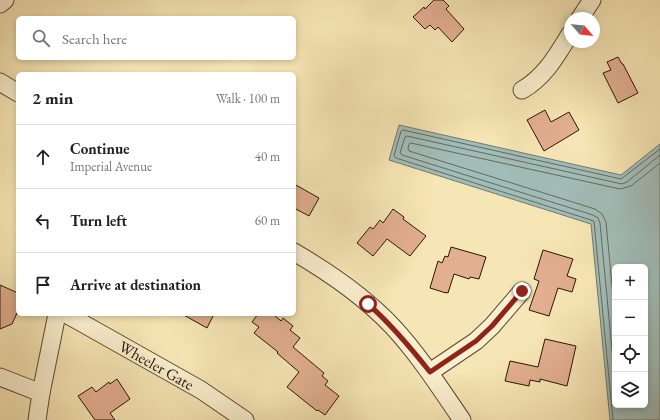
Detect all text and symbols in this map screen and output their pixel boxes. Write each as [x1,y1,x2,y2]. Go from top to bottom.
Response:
north arrow [564,12,600,48]
search box [16,16,296,60]
icon: search [30,27,52,49]
text: Search here [62,29,127,48]
text: 2 min [32,87,73,109]
text: Walk · 100 m [216,90,280,107]
text: Continue [70,139,130,158]
icon: ahead [32,146,54,168]
text: 40 m [255,148,280,165]
text: Imperial Avenue [70,158,152,175]
icon: left [32,210,54,232]
text: Turn left [70,211,127,230]
text: 60 m [255,212,280,229]
map controls [612,264,648,408]
button: + [612,264,648,300]
icon: arrive [32,274,54,296]
text: Arrive at destination [70,275,201,294]
route end [513,282,531,300]
route start [359,295,377,313]
button: − [612,300,648,336]
street label: Wheeler Gate [115,335,198,395]
button: locate [612,336,648,372]
button: layers [612,372,648,408]

